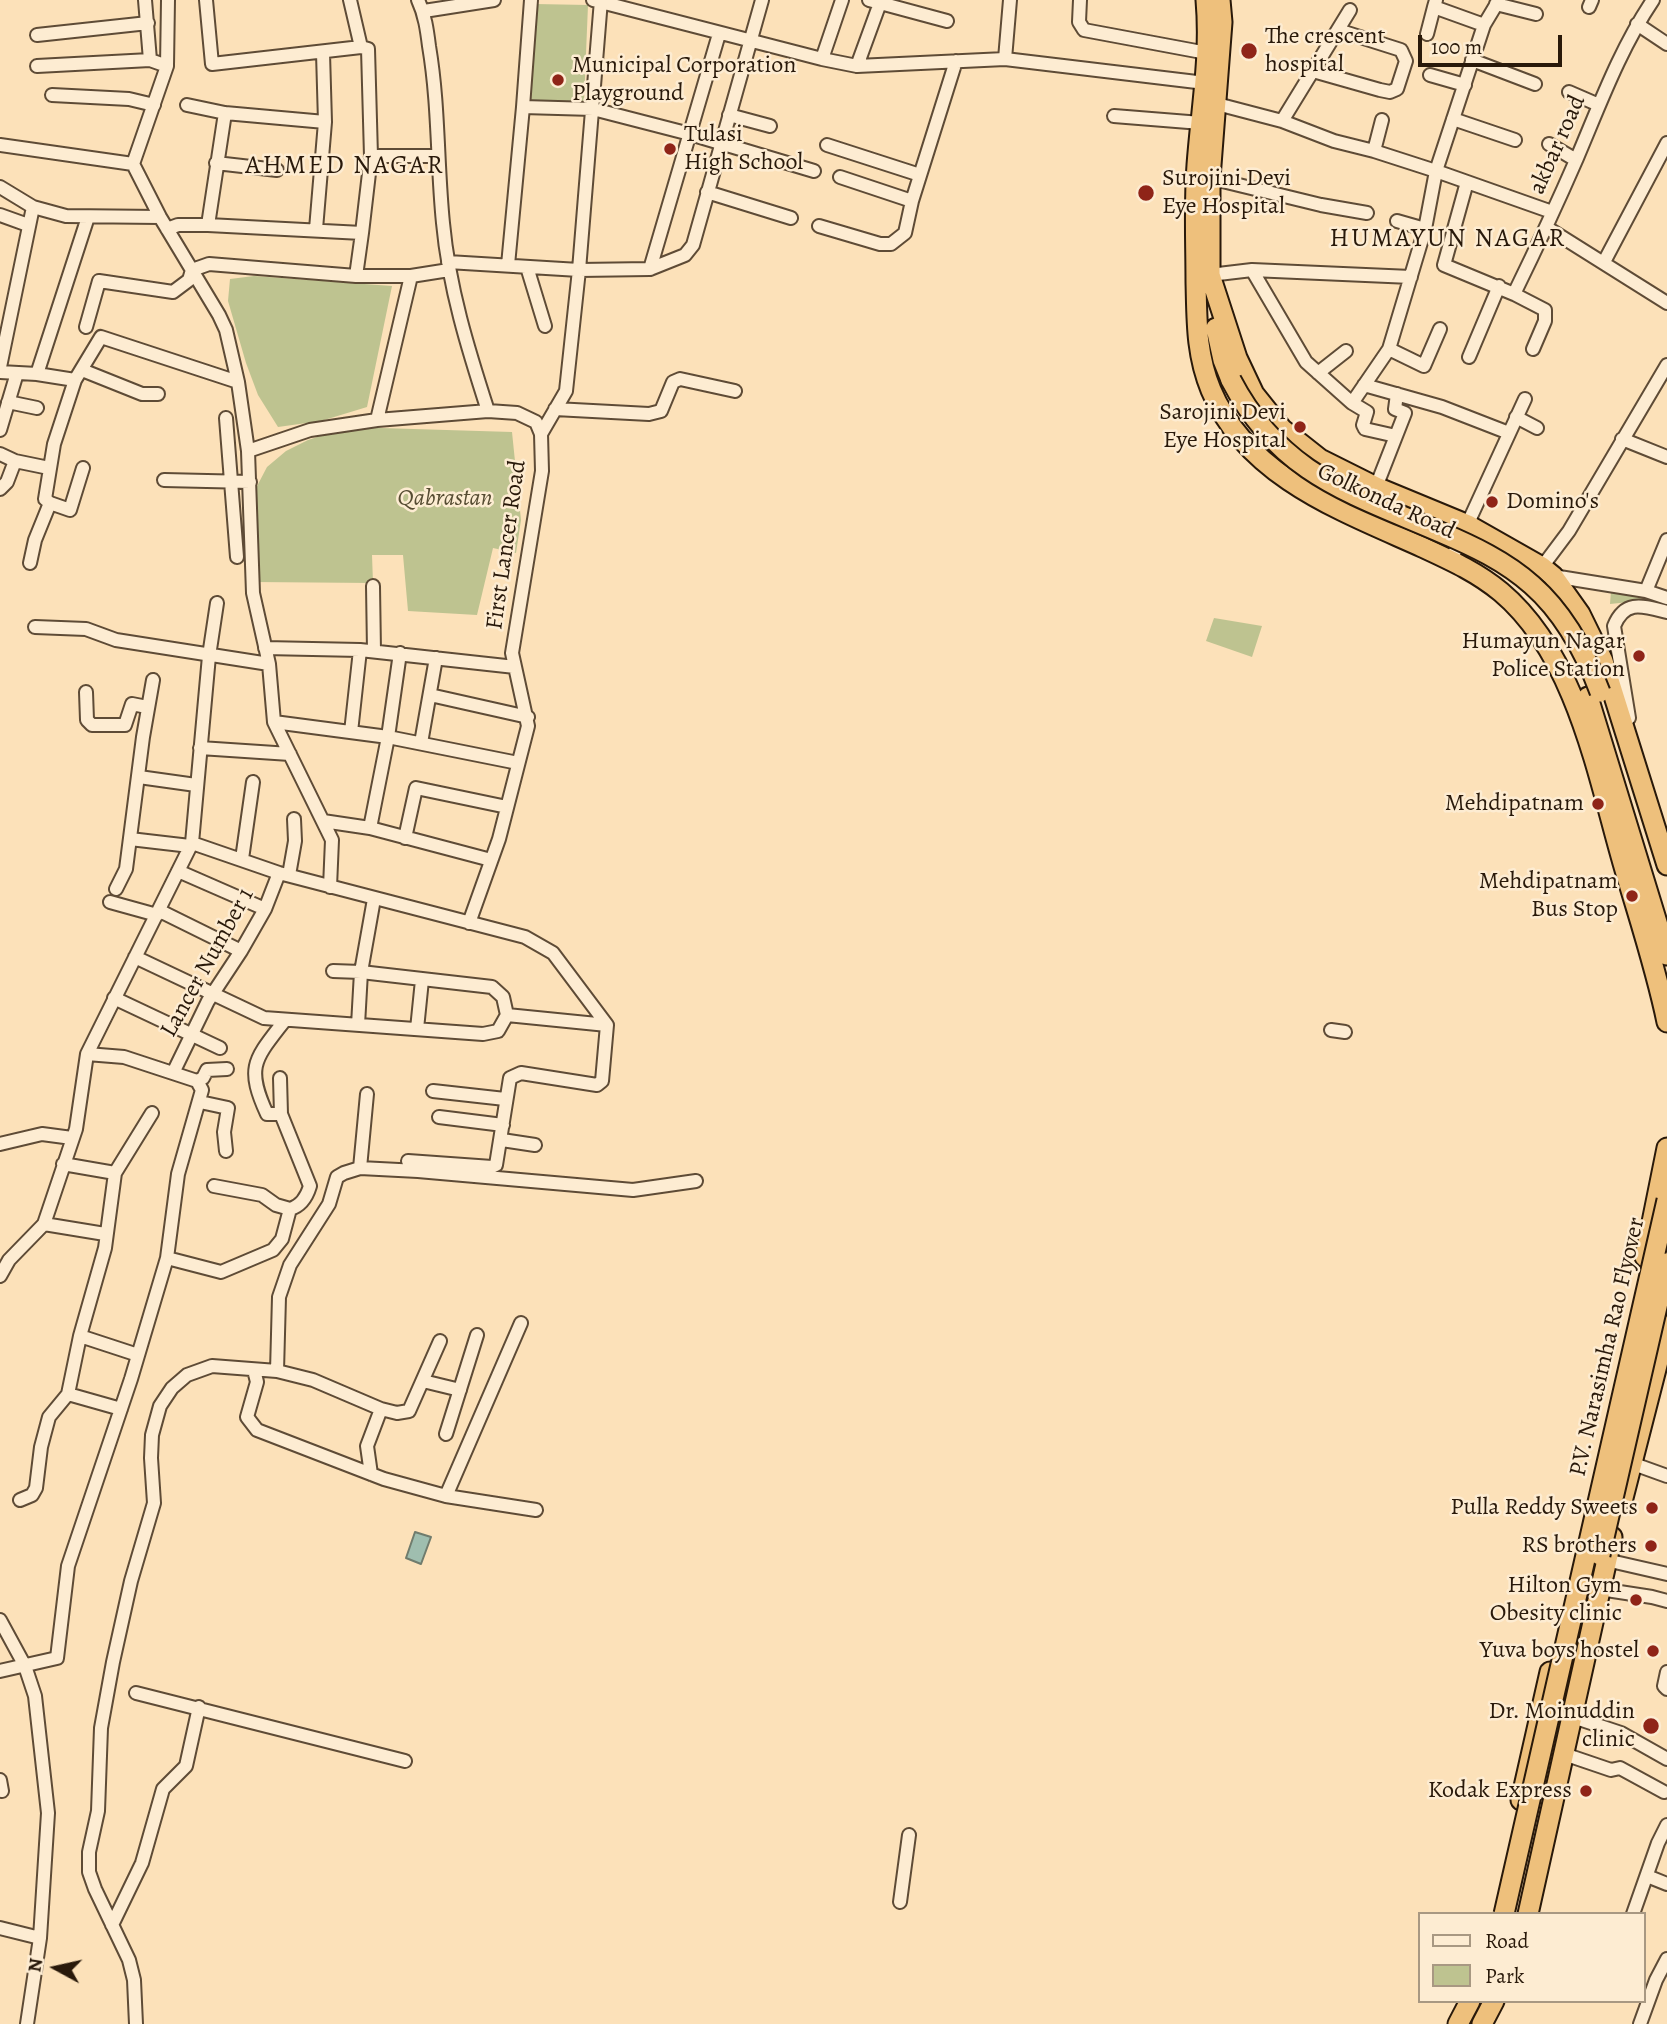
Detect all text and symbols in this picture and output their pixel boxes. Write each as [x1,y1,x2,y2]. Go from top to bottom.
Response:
scale bar [1422,21,1566,65]
place label: The crescent hospital [1265,23,1385,79]
text: 100 m [1431,33,1482,61]
marker: The crescent hospital [1239,41,1259,61]
place label: Municipal Corporation Playground [572,52,796,108]
marker: Municipal Corporation Playground [550,72,566,88]
street label: akbar road [1523,91,1593,199]
place label: Tulasi High School [684,121,803,177]
marker: Tulasi High School [662,141,678,157]
district label: AHMED NAGAR [247,151,443,183]
place label: Surojini Devi Eye Hospital [1162,165,1291,221]
marker: Surojini Devi Eye Hospital [1136,183,1156,203]
district label: HUMAYUN NAGAR [1331,224,1565,256]
place label: Sarojini Devi Eye Hospital [1159,399,1286,455]
marker: Sarojini Devi Eye Hospital [1292,419,1308,435]
street label: First Lancer Road [481,458,533,632]
street label: Golkonda Road [1313,458,1459,546]
park label: Qabrastan [398,485,492,513]
place label: Domino's [1506,488,1599,516]
marker: Domino's [1484,494,1500,510]
place label: Humayun Nagar Police Station [1462,628,1625,684]
marker: Humayun Nagar Police Station [1631,648,1647,664]
place label: Mehdipatnam [1445,790,1584,818]
marker: Mehdipatnam [1590,796,1606,812]
place label: Mehdipatnam Bus Stop [1479,868,1618,924]
street label: Lancer Number 1 [155,883,261,1043]
marker: Mehdipatnam Bus Stop [1624,888,1640,904]
street label: P.V. Narasimha Rao Flyover [1564,1215,1652,1479]
place label: Pulla Reddy Sweets [1450,1494,1638,1522]
marker: Pulla Reddy Sweets [1644,1500,1660,1516]
place label: RS brothers [1521,1532,1637,1560]
marker: RS brothers [1643,1538,1659,1554]
place label: Hilton Gym Obesity clinic [1490,1572,1622,1628]
marker: Hilton Gym Obesity clinic [1628,1592,1644,1608]
place label: Yuva boys hostel [1480,1637,1639,1665]
marker: Yuva boys hostel [1645,1643,1661,1659]
place label: Dr. Moinuddin clinic [1488,1698,1635,1754]
marker: Dr. Moinuddin clinic [1641,1716,1661,1736]
place label: Kodak Express [1428,1777,1572,1805]
marker: Kodak Express [1578,1783,1594,1799]
legend [1418,1912,1646,2003]
text: Road [1485,1927,1529,1955]
north arrow [21,1933,91,2003]
text: N [21,1956,49,1974]
text: Park [1485,1962,1524,1990]

